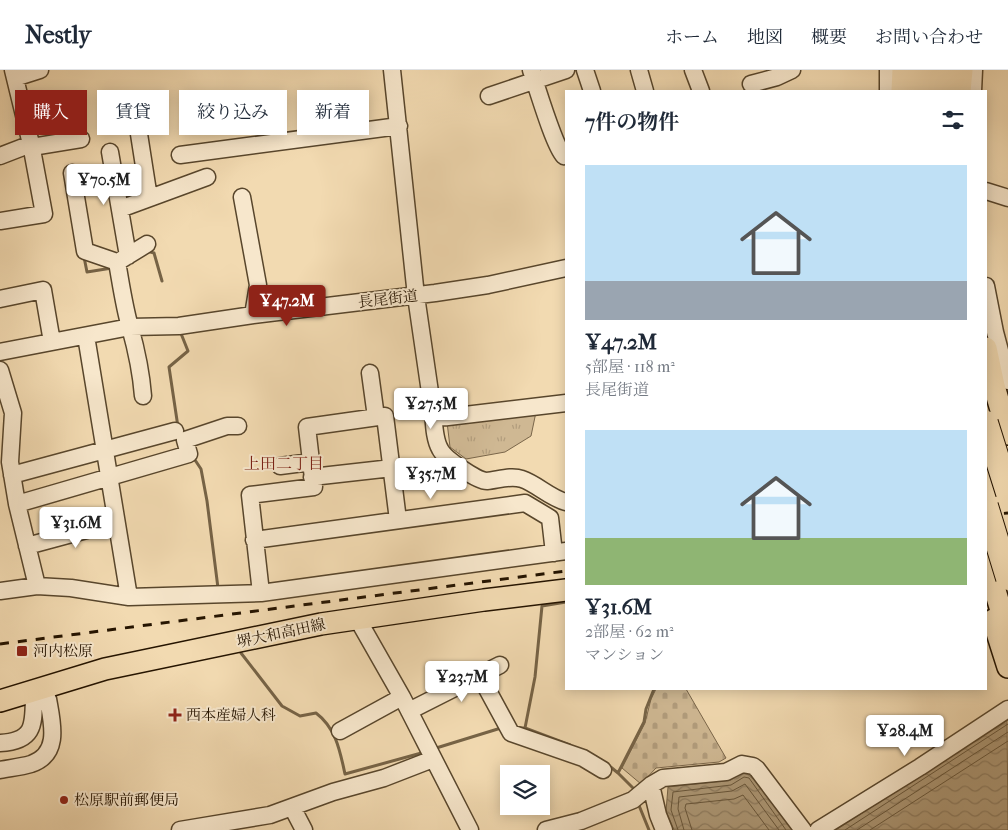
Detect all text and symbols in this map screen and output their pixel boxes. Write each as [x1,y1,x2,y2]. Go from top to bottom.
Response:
text: Nestly [25,21,91,49]
text: ホーム [665,27,719,48]
text: 地図 [747,27,783,48]
text: 概要 [811,27,847,48]
text: お問い合わせ [875,27,983,48]
chip: 購入 [15,90,87,135]
chip: 賃貸 [97,90,169,135]
chip: 絞り込み [179,90,287,135]
chip: 新着 [297,90,369,135]
icon: filters [939,106,967,134]
text: 7件の物件 [585,110,679,134]
pin: ¥70.5M [63,164,145,206]
text: ¥70.5M [78,170,130,189]
icon: home [731,198,821,288]
pin: ¥47.2M [246,284,328,327]
street label: 長尾街道 [357,286,419,312]
text: ¥47.2M [260,291,314,310]
text: ¥47.2M [585,330,657,354]
text: 5部屋 · 118 m² [585,357,675,376]
text: 長尾街道 [585,380,649,399]
pin: ¥27.5M [390,388,472,430]
text: ¥27.5M [405,394,457,413]
district label: 上田二丁目 [244,454,324,473]
pin: ¥35.7M [390,458,472,500]
icon: home [731,463,821,553]
text: ¥35.7M [406,464,456,483]
pin: ¥31.6M [35,506,117,549]
text: ¥31.6M [50,513,102,532]
text: ¥31.6M [585,595,652,619]
street label: 堺大和高田線 [235,615,327,651]
text: 2部屋 · 62 m² [585,622,673,641]
place label: 河内松原 [33,642,93,660]
marker: 河内松原 [15,644,29,658]
text: マンション [585,645,664,664]
pin: ¥23.7M [421,660,503,703]
text: ¥23.7M [436,667,488,686]
place label: 西本産婦人科 [186,706,276,724]
marker: 西本産婦人科 [168,708,182,722]
pin: ¥28.4M [864,714,946,757]
text: ¥28.4M [877,721,933,740]
map controls [500,765,550,815]
button: layers [500,765,550,815]
place label: 松原駅前郵便局 [74,791,179,809]
marker: 松原駅前郵便局 [58,794,70,806]

